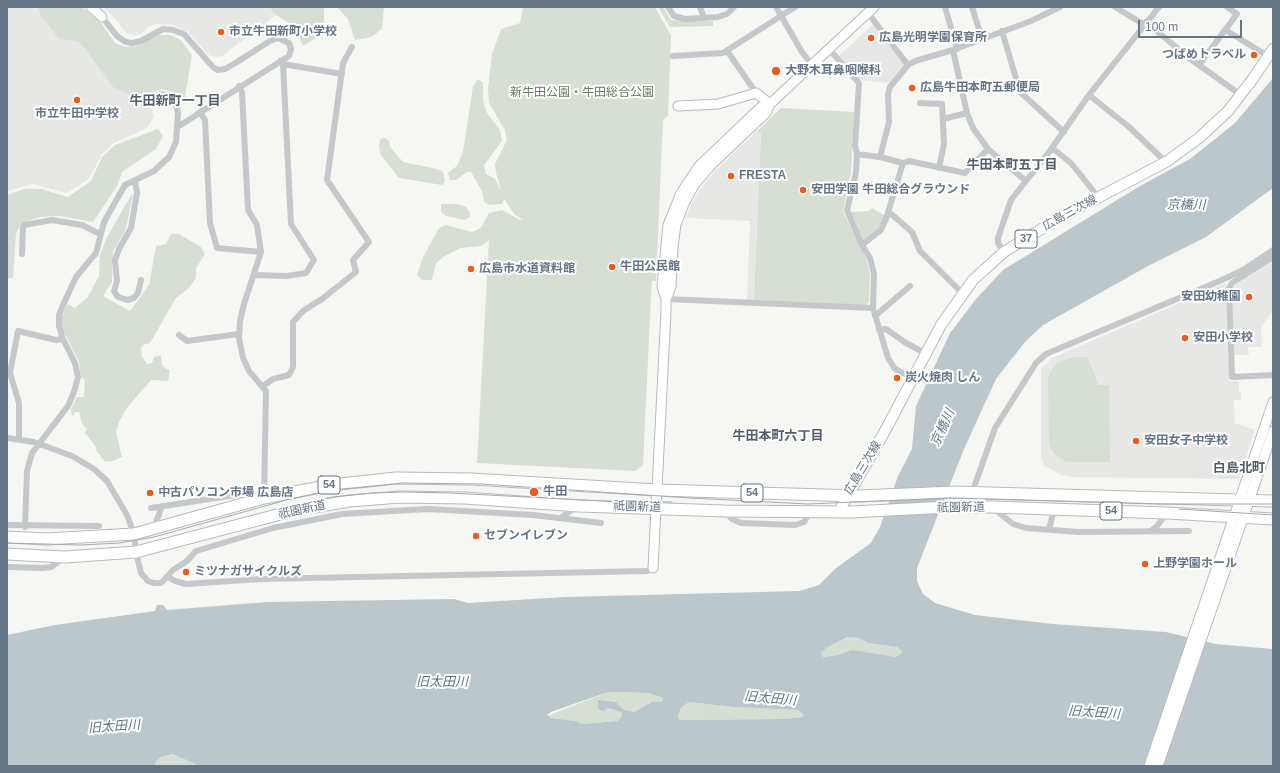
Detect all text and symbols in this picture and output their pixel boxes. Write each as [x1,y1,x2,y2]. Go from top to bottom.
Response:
scale bar [1140,12,1244,38]
text: 100 m [1145,20,1178,34]
place label: 市立牛田新町小学校 [229,25,337,39]
marker: 市立牛田新町小学校 [216,27,226,37]
place label: 広島光明学園保育所 [879,31,987,45]
marker: 広島光明学園保育所 [866,33,876,43]
place label: つばめトラベル [1162,48,1246,62]
marker: つばめトラベル [1249,50,1259,60]
place label: 大野木耳鼻咽喉科 [785,64,881,78]
marker: 大野木耳鼻咽喉科 [770,65,782,77]
place label: 広島牛田本町五郵便局 [920,81,1040,95]
marker: 広島牛田本町五郵便局 [907,83,917,93]
park label: 新牛田公園・牛田総合公園 [510,86,654,100]
district label: 牛田新町一丁目 [130,93,220,109]
marker: 市立牛田中学校 [72,95,82,105]
place label: 市立牛田中学校 [35,107,119,121]
district label: 牛田本町五丁目 [967,157,1057,173]
place label: FRESTA [739,169,786,183]
marker: FRESTA [726,171,736,181]
place label: 安田学園 牛田総合グラウンド [811,183,970,197]
marker: 安田学園 牛田総合グラウンド [798,185,808,195]
street label: 広島三次線 [1040,192,1100,234]
water label: 京橋川 [1167,197,1205,213]
road number: 37 [1015,230,1037,248]
place label: 牛田公民館 [620,260,680,274]
place label: 広島市水道資料館 [479,262,575,276]
marker: 牛田公民館 [607,262,617,272]
marker: 広島市水道資料館 [466,264,476,274]
place label: 安田幼稚園 [1181,290,1241,304]
marker: 安田幼稚園 [1244,292,1254,302]
place label: 安田小学校 [1193,331,1253,345]
marker: 安田小学校 [1180,333,1190,343]
place label: 炭火焼肉 しん [905,371,980,385]
marker: 炭火焼肉 しん [892,373,902,383]
water label: 京橋川 [928,407,958,449]
district label: 牛田本町六丁目 [733,428,823,444]
place label: 安田女子中学校 [1144,434,1228,448]
marker: 安田女子中学校 [1131,436,1141,446]
street label: 広島三次線 [841,439,885,497]
district label: 白島北町 [1213,460,1265,476]
road number: 54 [318,476,340,494]
road number: 54 [741,484,763,502]
place label: 牛田 [543,485,567,499]
place label: 中古パソコン市場 広島店 [158,486,293,500]
marker: 牛田 [528,486,540,498]
marker: 中古パソコン市場 広島店 [145,488,155,498]
street label: 祇園新道 [277,498,327,522]
street label: 祇園新道 [613,499,661,515]
street label: 祇園新道 [937,500,985,516]
road number: 54 [1100,502,1122,520]
place label: セブンイレブン [484,529,568,543]
marker: セブンイレブン [471,531,481,541]
place label: 上野学園ホール [1153,557,1237,571]
marker: 上野学園ホール [1140,559,1150,569]
place label: ミツナガサイクルズ [194,565,302,579]
marker: ミツナガサイクルズ [181,567,191,577]
water label: 旧太田川 [416,674,468,690]
water label: 旧太田川 [743,689,797,709]
water label: 旧太田川 [1068,703,1120,723]
water label: 旧太田川 [88,717,140,737]

